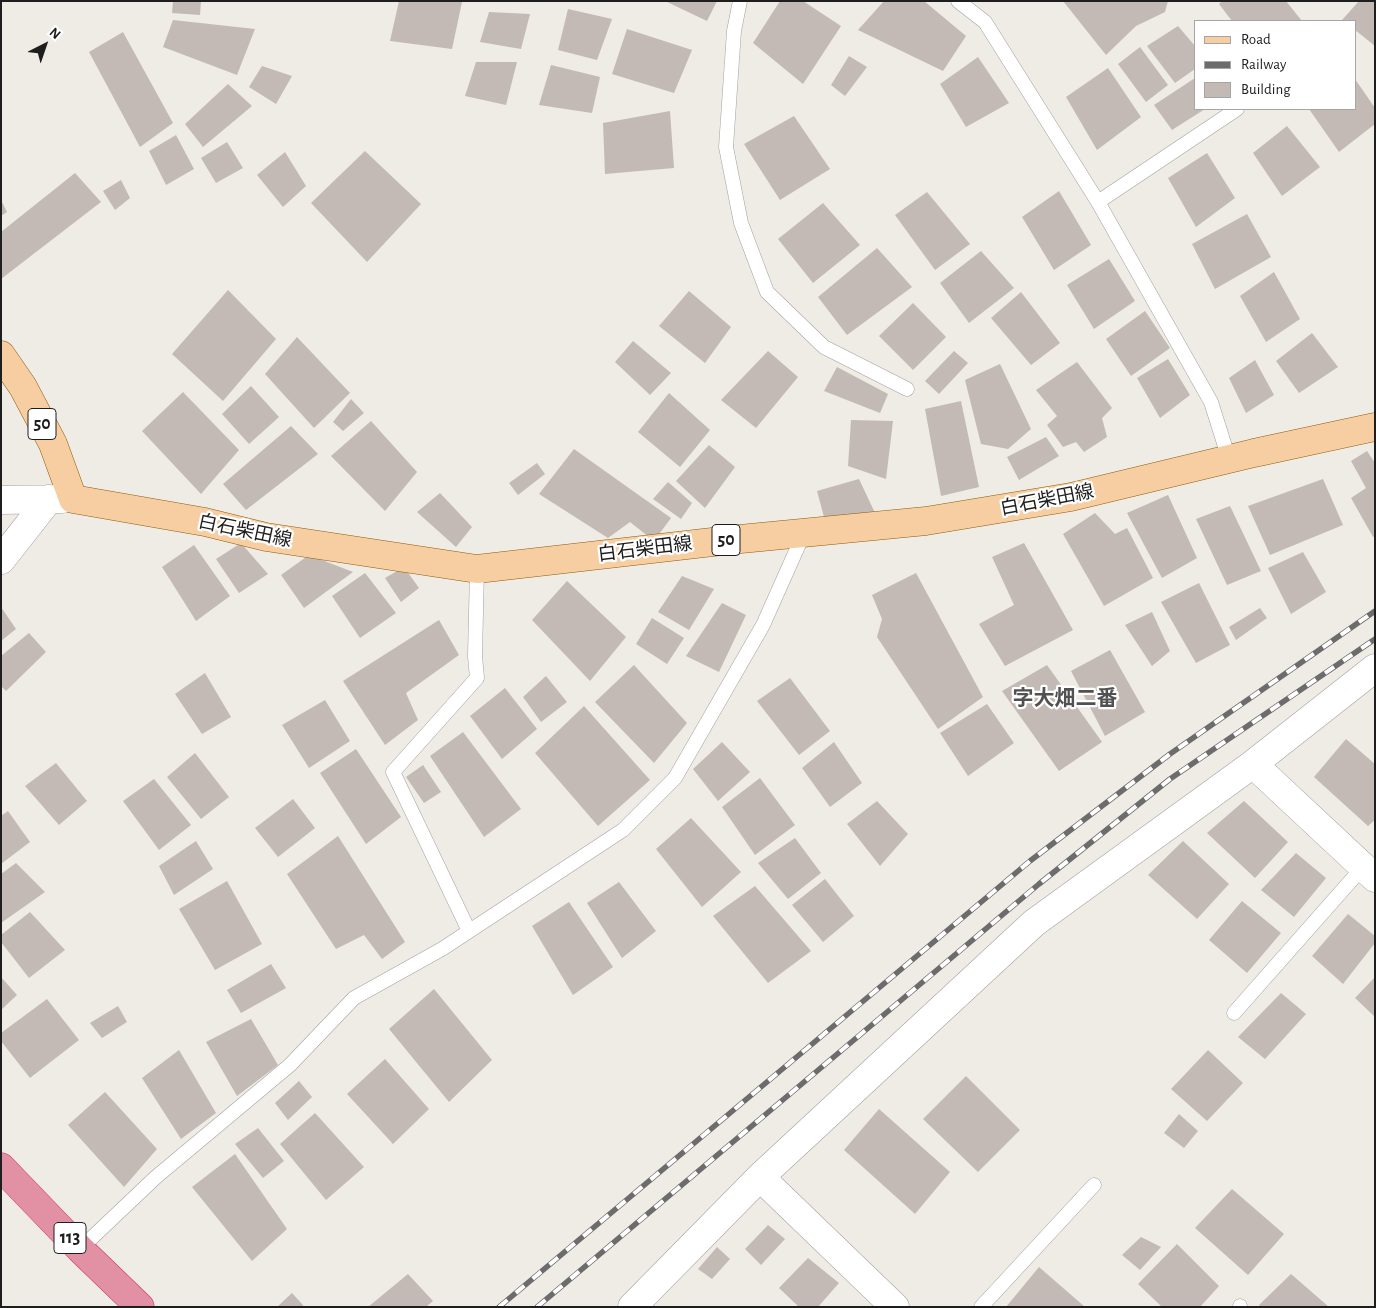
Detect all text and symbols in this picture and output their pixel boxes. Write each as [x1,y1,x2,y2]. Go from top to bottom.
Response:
north arrow [20,20,70,70]
legend [1194,20,1356,110]
text: N [47,25,63,42]
text: Road [1241,32,1271,47]
text: Railway [1241,57,1286,72]
text: Building [1241,82,1291,97]
road number: 50 [28,408,56,439]
street label: 白石柴田線 [998,480,1096,520]
street label: 白石柴田線 [196,510,294,552]
road number: 50 [712,524,740,556]
street label: 白石柴田線 [596,532,694,566]
district label: 字大畑二番 [1013,686,1117,712]
road number: 113 [54,1222,86,1254]

